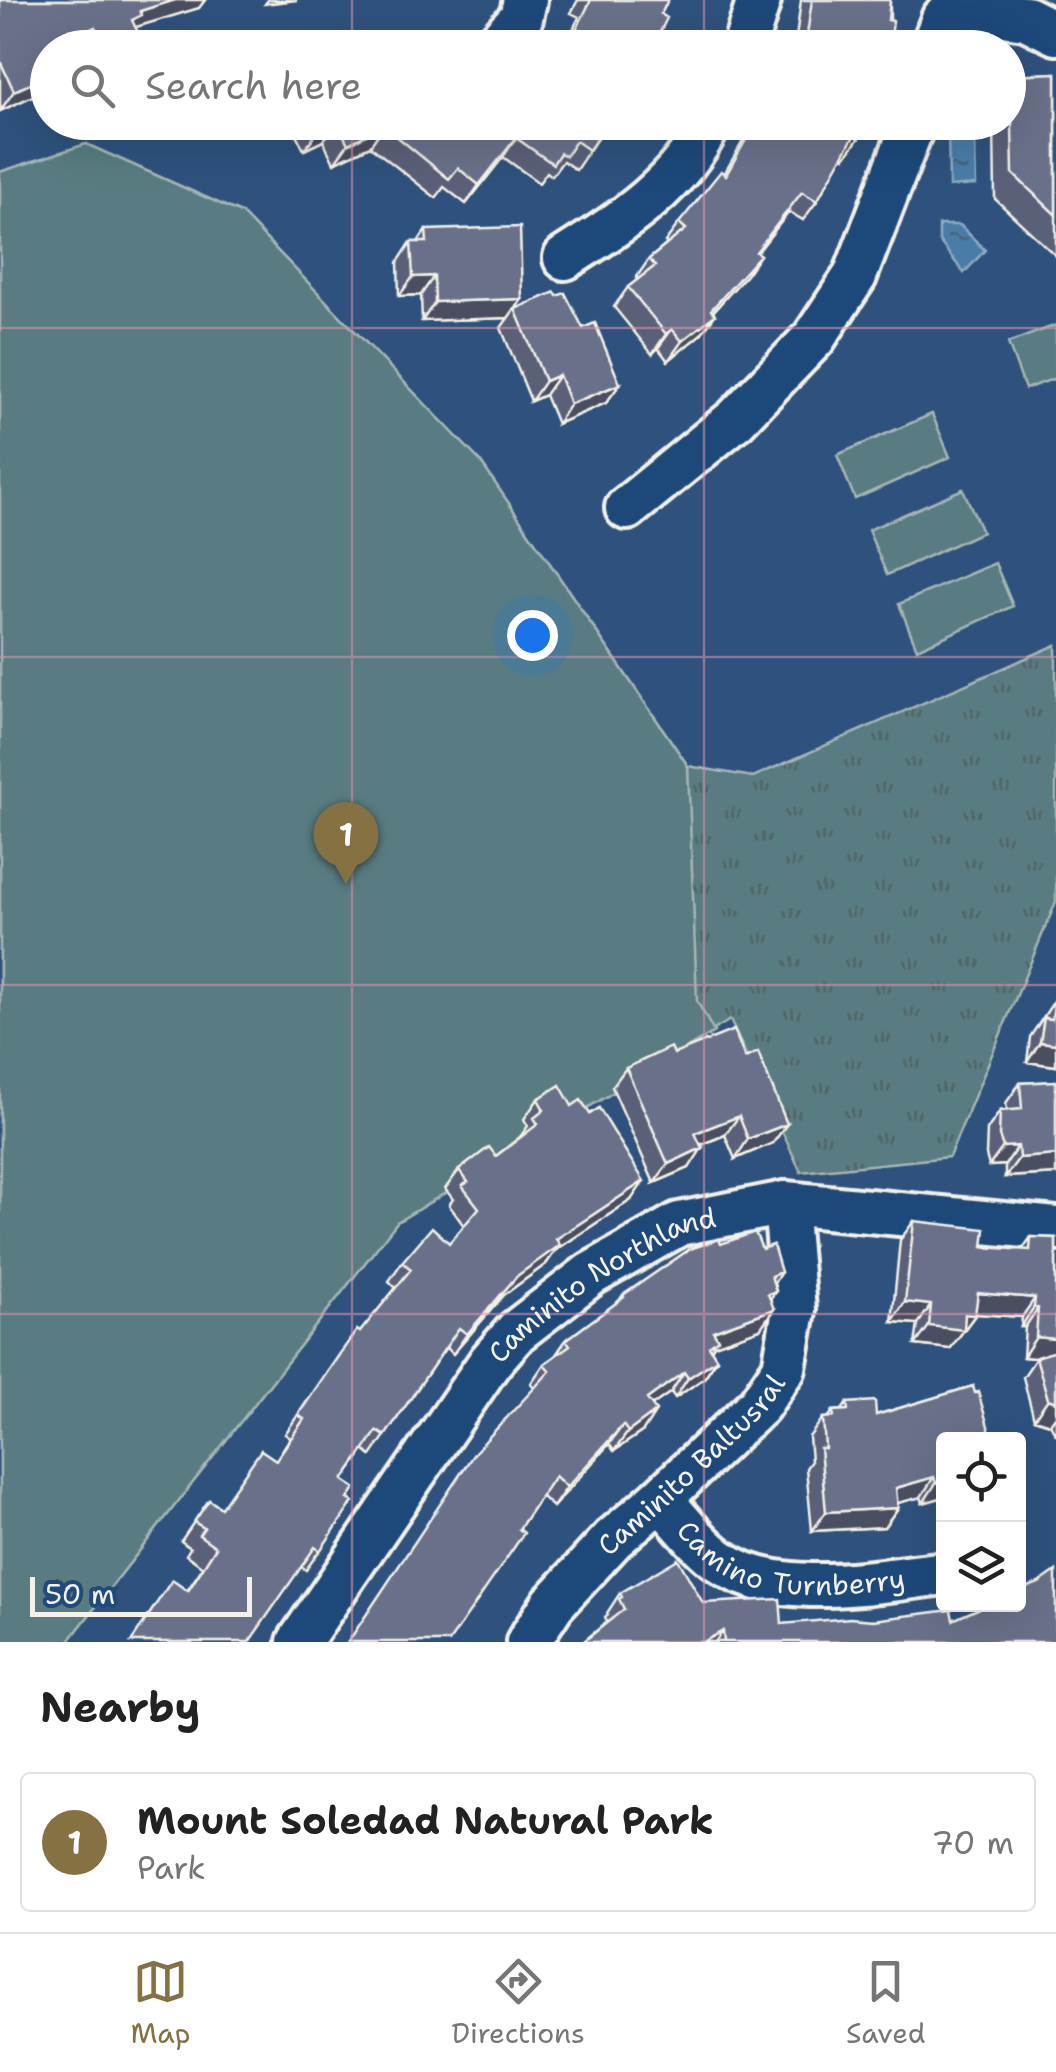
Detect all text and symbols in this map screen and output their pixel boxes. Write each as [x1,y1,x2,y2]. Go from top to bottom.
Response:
search box [30,30,1026,140]
icon: search [65,58,120,113]
text: Search here [145,60,362,111]
your location [507,610,558,661]
pin: 1 [314,802,378,884]
street label: Caminito Northland [479,1198,719,1371]
street label: Caminito Baltusral [588,1366,794,1563]
map controls [936,1432,1026,1612]
button: locate [936,1432,1026,1522]
street label: Camino Turnberry [669,1512,907,1604]
button: layers [936,1522,1026,1612]
scale bar [30,1572,252,1616]
text: 50 m [45,1575,115,1613]
text: Nearby [40,1679,200,1735]
text: Mount Soledad Natural Park [137,1795,714,1846]
text: 1 [67,1821,82,1864]
text: 70 m [931,1821,1014,1864]
text: Park [137,1846,206,1889]
tab: Map [131,1954,190,2052]
tab: Directions [451,1954,585,2052]
tab: Saved [846,1954,925,2052]

